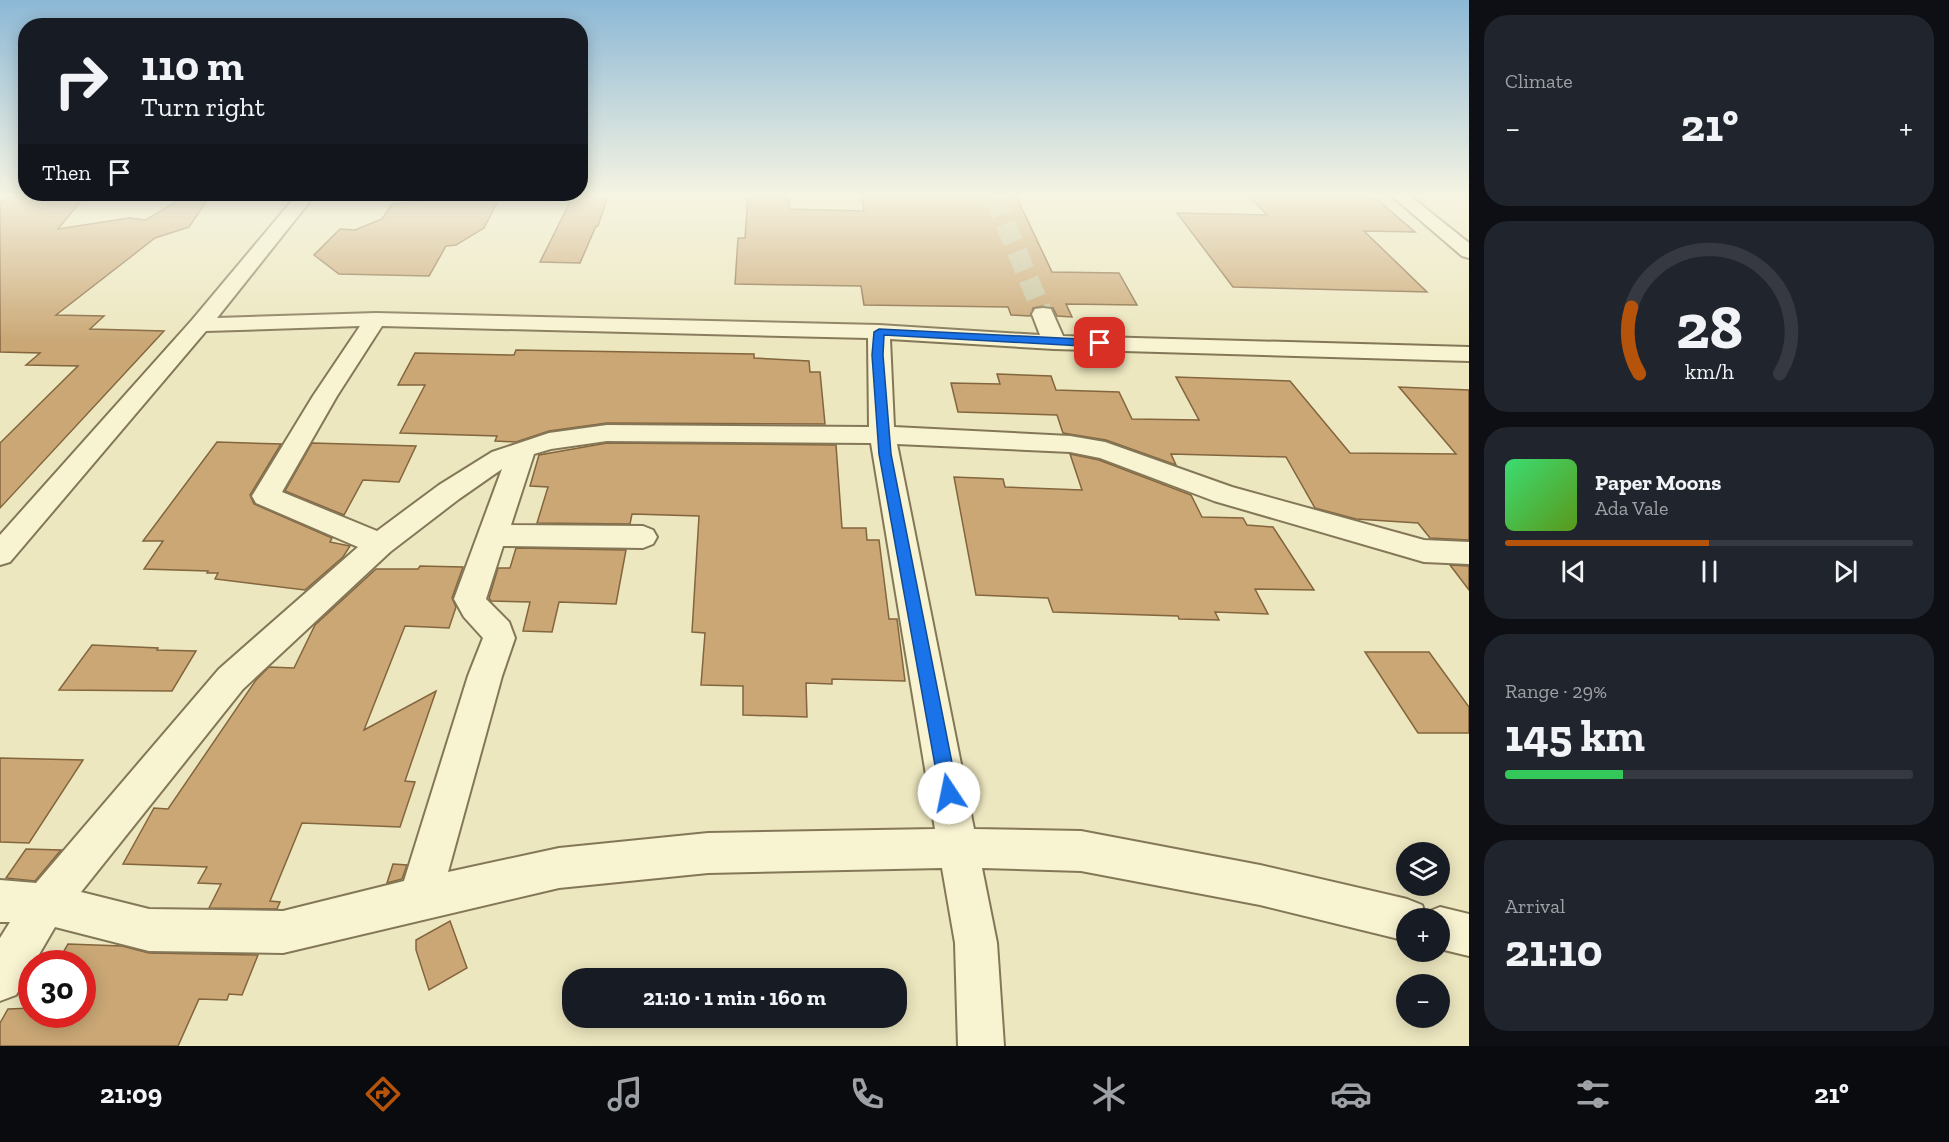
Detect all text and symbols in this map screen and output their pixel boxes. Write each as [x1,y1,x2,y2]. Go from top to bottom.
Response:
text: 110 m [141,40,244,91]
icon: right [42,42,120,120]
text: Climate [1505,69,1573,93]
text: Turn right [141,91,265,123]
text: 21° [1681,99,1739,153]
text: − [1505,108,1520,147]
text: + [1899,108,1913,147]
icon: arrive [103,156,136,189]
text: Then [42,159,91,186]
text: 28 [1675,289,1743,364]
pin [1074,317,1125,368]
icon: arrive [1083,326,1116,359]
text: km/h [1685,359,1733,384]
text: Paper Moons [1595,469,1721,496]
text: Ada Vale [1595,496,1668,520]
icon: previous [1557,555,1590,588]
icon: pause [1693,555,1726,588]
icon: next [1829,555,1862,588]
text: Range · 29% [1505,679,1607,703]
text: 145 km [1505,709,1645,763]
position arrow [917,761,981,825]
map controls [1396,842,1450,1028]
button: layers [1396,842,1450,896]
text: Arrival [1505,894,1565,918]
button: + [1396,908,1450,962]
text: 21:10 [1505,924,1603,978]
speed limit sign: 30 [18,950,96,1028]
button: − [1396,974,1450,1028]
text: 21:10 · 1 min · 160 m [643,984,826,1011]
icon: directions [362,1073,404,1115]
icon: music [604,1073,646,1115]
icon: phone [846,1073,888,1115]
icon: climate [1088,1073,1130,1115]
icon: car [1330,1073,1372,1115]
icon: filters [1572,1073,1614,1115]
text: 21:09 [100,1078,162,1110]
text: 21° [1814,1078,1849,1110]

